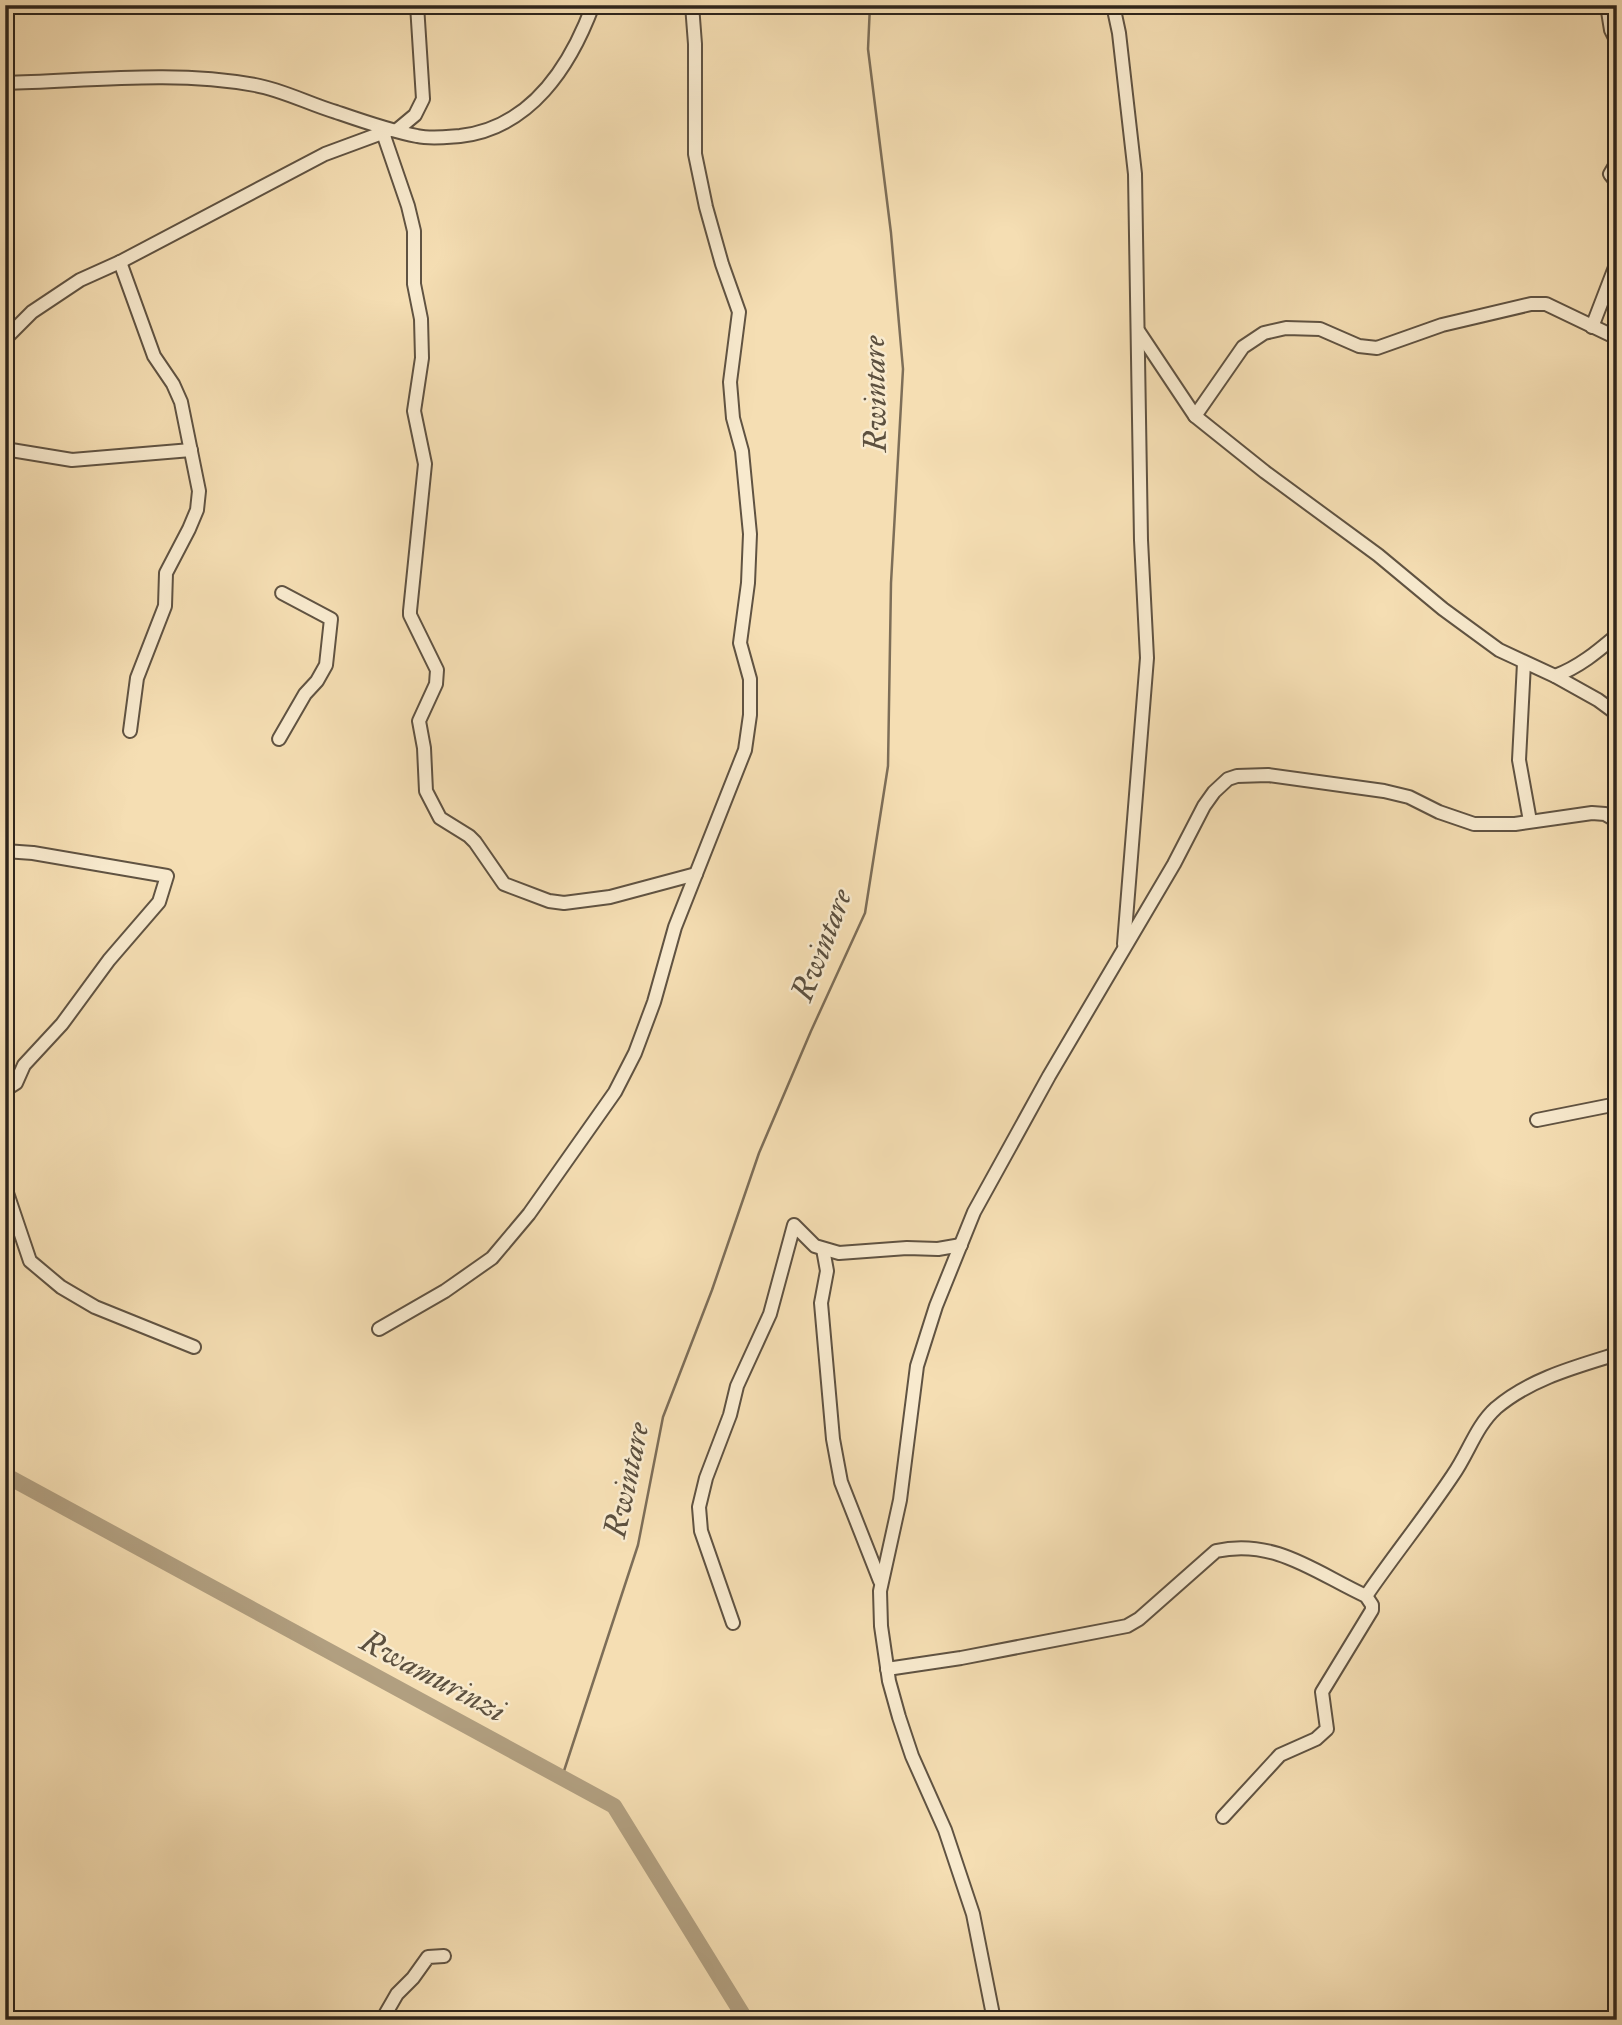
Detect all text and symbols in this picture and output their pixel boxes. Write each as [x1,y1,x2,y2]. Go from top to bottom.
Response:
water label: Rwintare [854,335,896,454]
water label: Rwintare [782,883,862,1008]
water label: Rwintare [595,1418,659,1542]
water label: Rwamurinzi [352,1620,513,1731]

